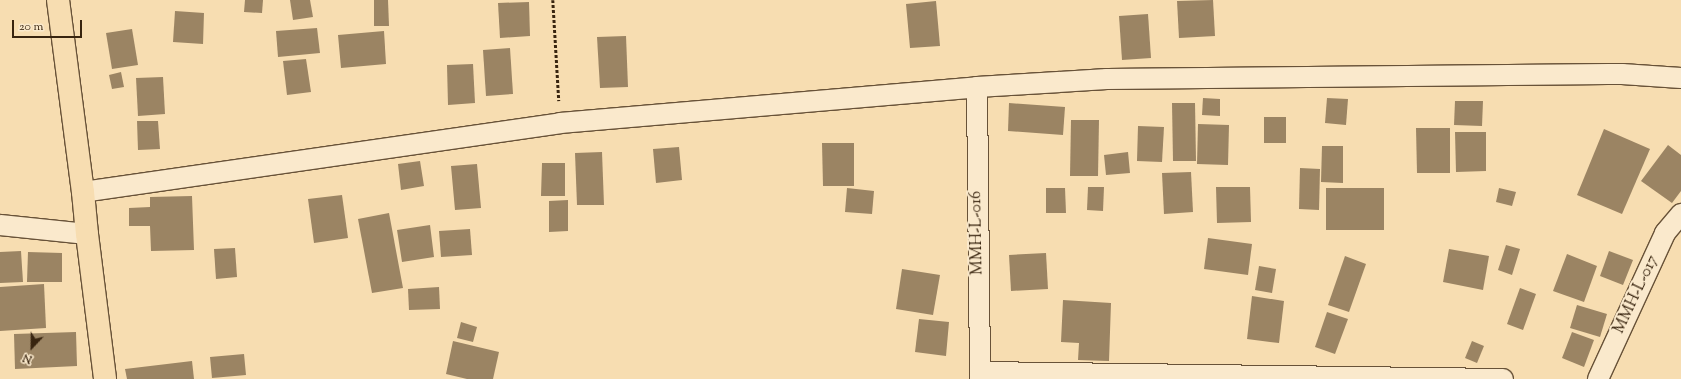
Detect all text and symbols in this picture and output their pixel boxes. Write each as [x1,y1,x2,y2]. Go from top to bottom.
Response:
scale bar [14,12,84,38]
text: 20 m [19,18,43,36]
street label: MMH-L-016 [968,191,988,275]
street label: MMH-L-017 [1610,253,1664,337]
north arrow [12,327,52,367]
text: N [20,349,35,367]

